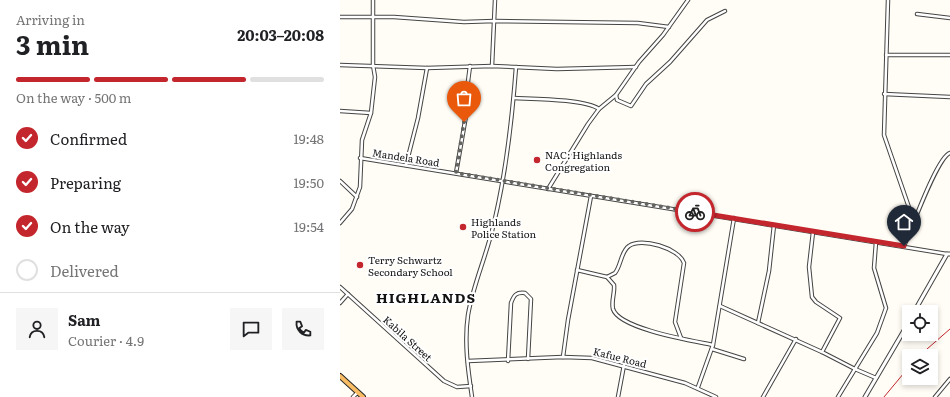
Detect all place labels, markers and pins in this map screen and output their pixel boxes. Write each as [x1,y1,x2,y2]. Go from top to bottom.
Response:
pin [447,81,481,122]
place label: NAC: Highlands Congregation [545,147,622,174]
marker: NAC: Highlands Congregation [532,155,542,165]
pin [887,205,921,246]
place label: Highlands Police Station [471,214,537,241]
marker: Highlands Police Station [458,222,468,232]
place label: Terry Schwartz Secondary School [368,252,453,279]
marker: Terry Schwartz Secondary School [355,260,365,270]

